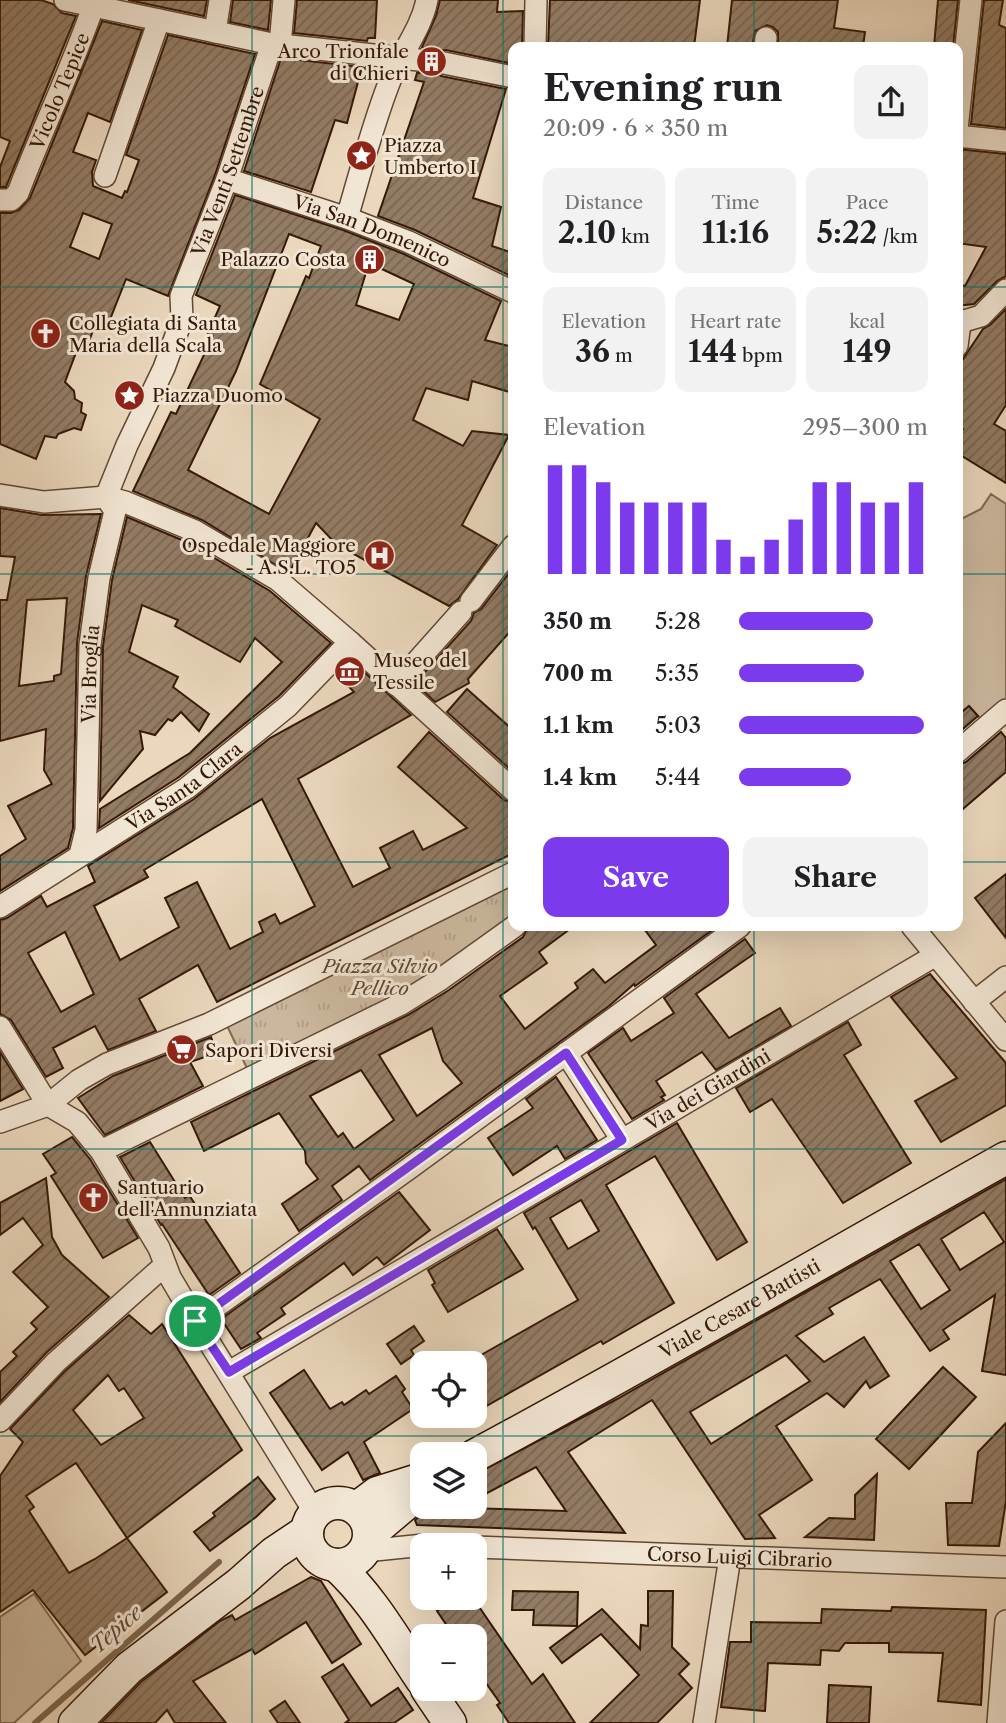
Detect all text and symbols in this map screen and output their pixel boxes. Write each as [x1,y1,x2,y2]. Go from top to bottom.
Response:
street label: Vicolo Tepice [25,29,94,154]
place label: Arco Trionfale di Chieri [276,40,409,85]
building icon: Arco Trionfale di Chieri [415,45,449,79]
text: Evening run [543,64,783,111]
button: share [854,65,928,139]
street label: Via Venti Settembre [186,83,269,261]
text: 20:09 · 6 × 350 m [543,114,728,142]
place label: Piazza Umberto I [384,134,477,179]
place icon: Piazza Umberto I [344,139,378,173]
street label: Via San Domenico [289,189,455,272]
text: Distance [565,191,643,214]
text: Time [711,191,760,214]
text: Pace [846,191,889,214]
text: 2.10 [558,214,616,251]
text: 11:16 [702,214,769,251]
text: 5:22 [816,214,877,251]
text: km [616,225,650,248]
text: /km [877,225,918,248]
building icon: Palazzo Costa [352,242,386,276]
place label: Palazzo Costa [221,248,346,271]
text: Elevation [561,310,646,333]
text: Heart rate [690,310,781,333]
text: kcal [849,310,885,333]
place label: Collegiata di Santa Maria della Scala [69,312,237,357]
church icon: Collegiata di Santa Maria della Scala [29,317,63,351]
text: 36 [575,333,610,370]
text: 144 [688,333,737,370]
text: 149 [843,333,892,370]
text: m [610,344,633,367]
text: bpm [737,344,783,367]
place icon: Piazza Duomo [112,378,146,412]
place label: Piazza Duomo [152,384,283,407]
text: Elevation [543,413,646,441]
text: 295–300 m [802,413,928,441]
place label: Ospedale Maggiore - A.S.L. TO5 [182,534,356,579]
hospital icon: Ospedale Maggiore - A.S.L. TO5 [362,539,396,573]
text: 350 m [543,607,612,635]
text: 5:28 [655,607,701,635]
street label: Via Broglia [77,623,104,724]
place label: Museo del Tessile [373,649,467,694]
museum icon: Museo del Tessile [333,654,367,688]
text: 700 m [543,659,613,687]
text: 5:35 [655,659,699,687]
text: 1.1 km [543,711,614,739]
text: 5:03 [655,711,701,739]
street label: Via Santa Clara [121,737,246,836]
text: 1.4 km [543,763,617,791]
text: 5:44 [655,763,701,791]
button: Save [543,837,729,917]
button: Share [743,837,928,917]
park label: Piazza Silvio Pellico [320,955,438,1000]
supermarket icon: Sapori Diversi [165,1033,199,1067]
place label: Sapori Diversi [205,1039,332,1062]
street label: Via dei Giardini [640,1044,775,1136]
place label: Santuario dell'Annunziata [117,1176,257,1221]
church icon: Santuario dell'Annunziata [77,1181,111,1215]
street label: Viale Cesare Battisti [654,1254,825,1364]
pin [165,1291,225,1351]
icon: arrive [176,1302,214,1340]
map controls [410,1351,487,1701]
button: locate [410,1351,487,1428]
button: layers [410,1442,487,1519]
button: + [410,1533,487,1610]
street label: Corso Luigi Cibrario [647,1542,833,1572]
water label: Tepice [85,1599,147,1658]
button: − [410,1624,487,1701]

